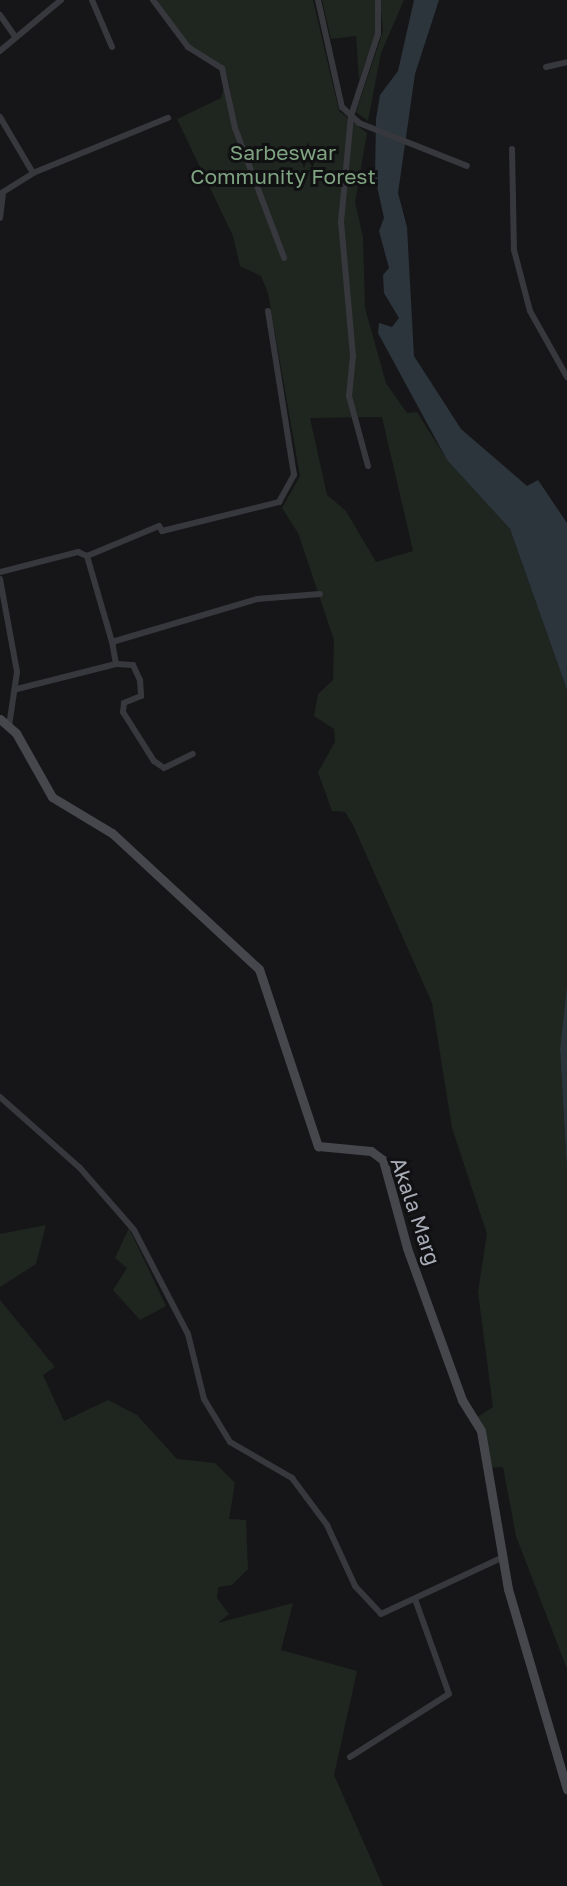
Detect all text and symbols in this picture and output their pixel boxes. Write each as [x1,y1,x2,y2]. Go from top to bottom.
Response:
park label: Sarbeswar Community Forest [190,139,376,189]
street label: Akala Marg [386,1154,446,1268]

